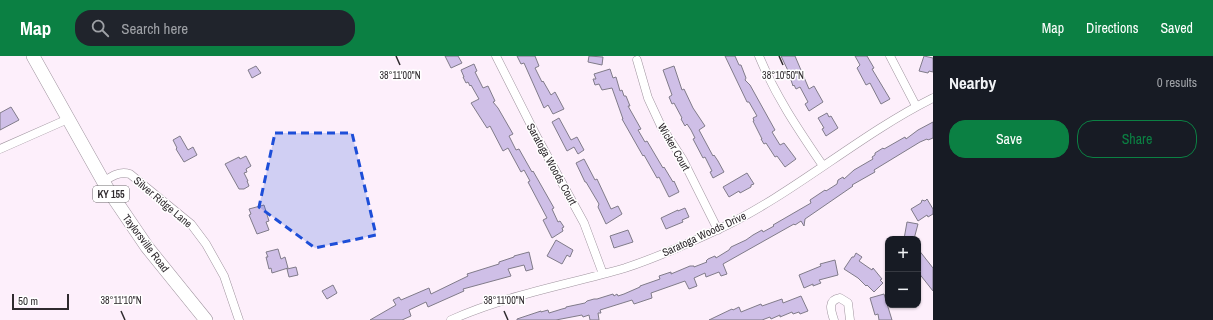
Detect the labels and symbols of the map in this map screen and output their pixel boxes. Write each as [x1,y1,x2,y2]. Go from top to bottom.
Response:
text: 38°11'00"N [379,69,421,82]
text: 38°10'50"N [762,69,804,82]
street label: Saratoga Woods Court [524,121,581,208]
street label: Wicker Court [655,121,693,174]
street label: Silver Ridge Lane [131,173,195,231]
road number: KY 155 [93,186,129,202]
street label: Saratoga Woods Drive [660,208,748,260]
street label: Taylorsville Road [120,211,172,275]
scale bar [12,292,69,311]
text: 38°11'10"N [100,294,142,307]
text: 38°11'00"N [483,294,525,307]

